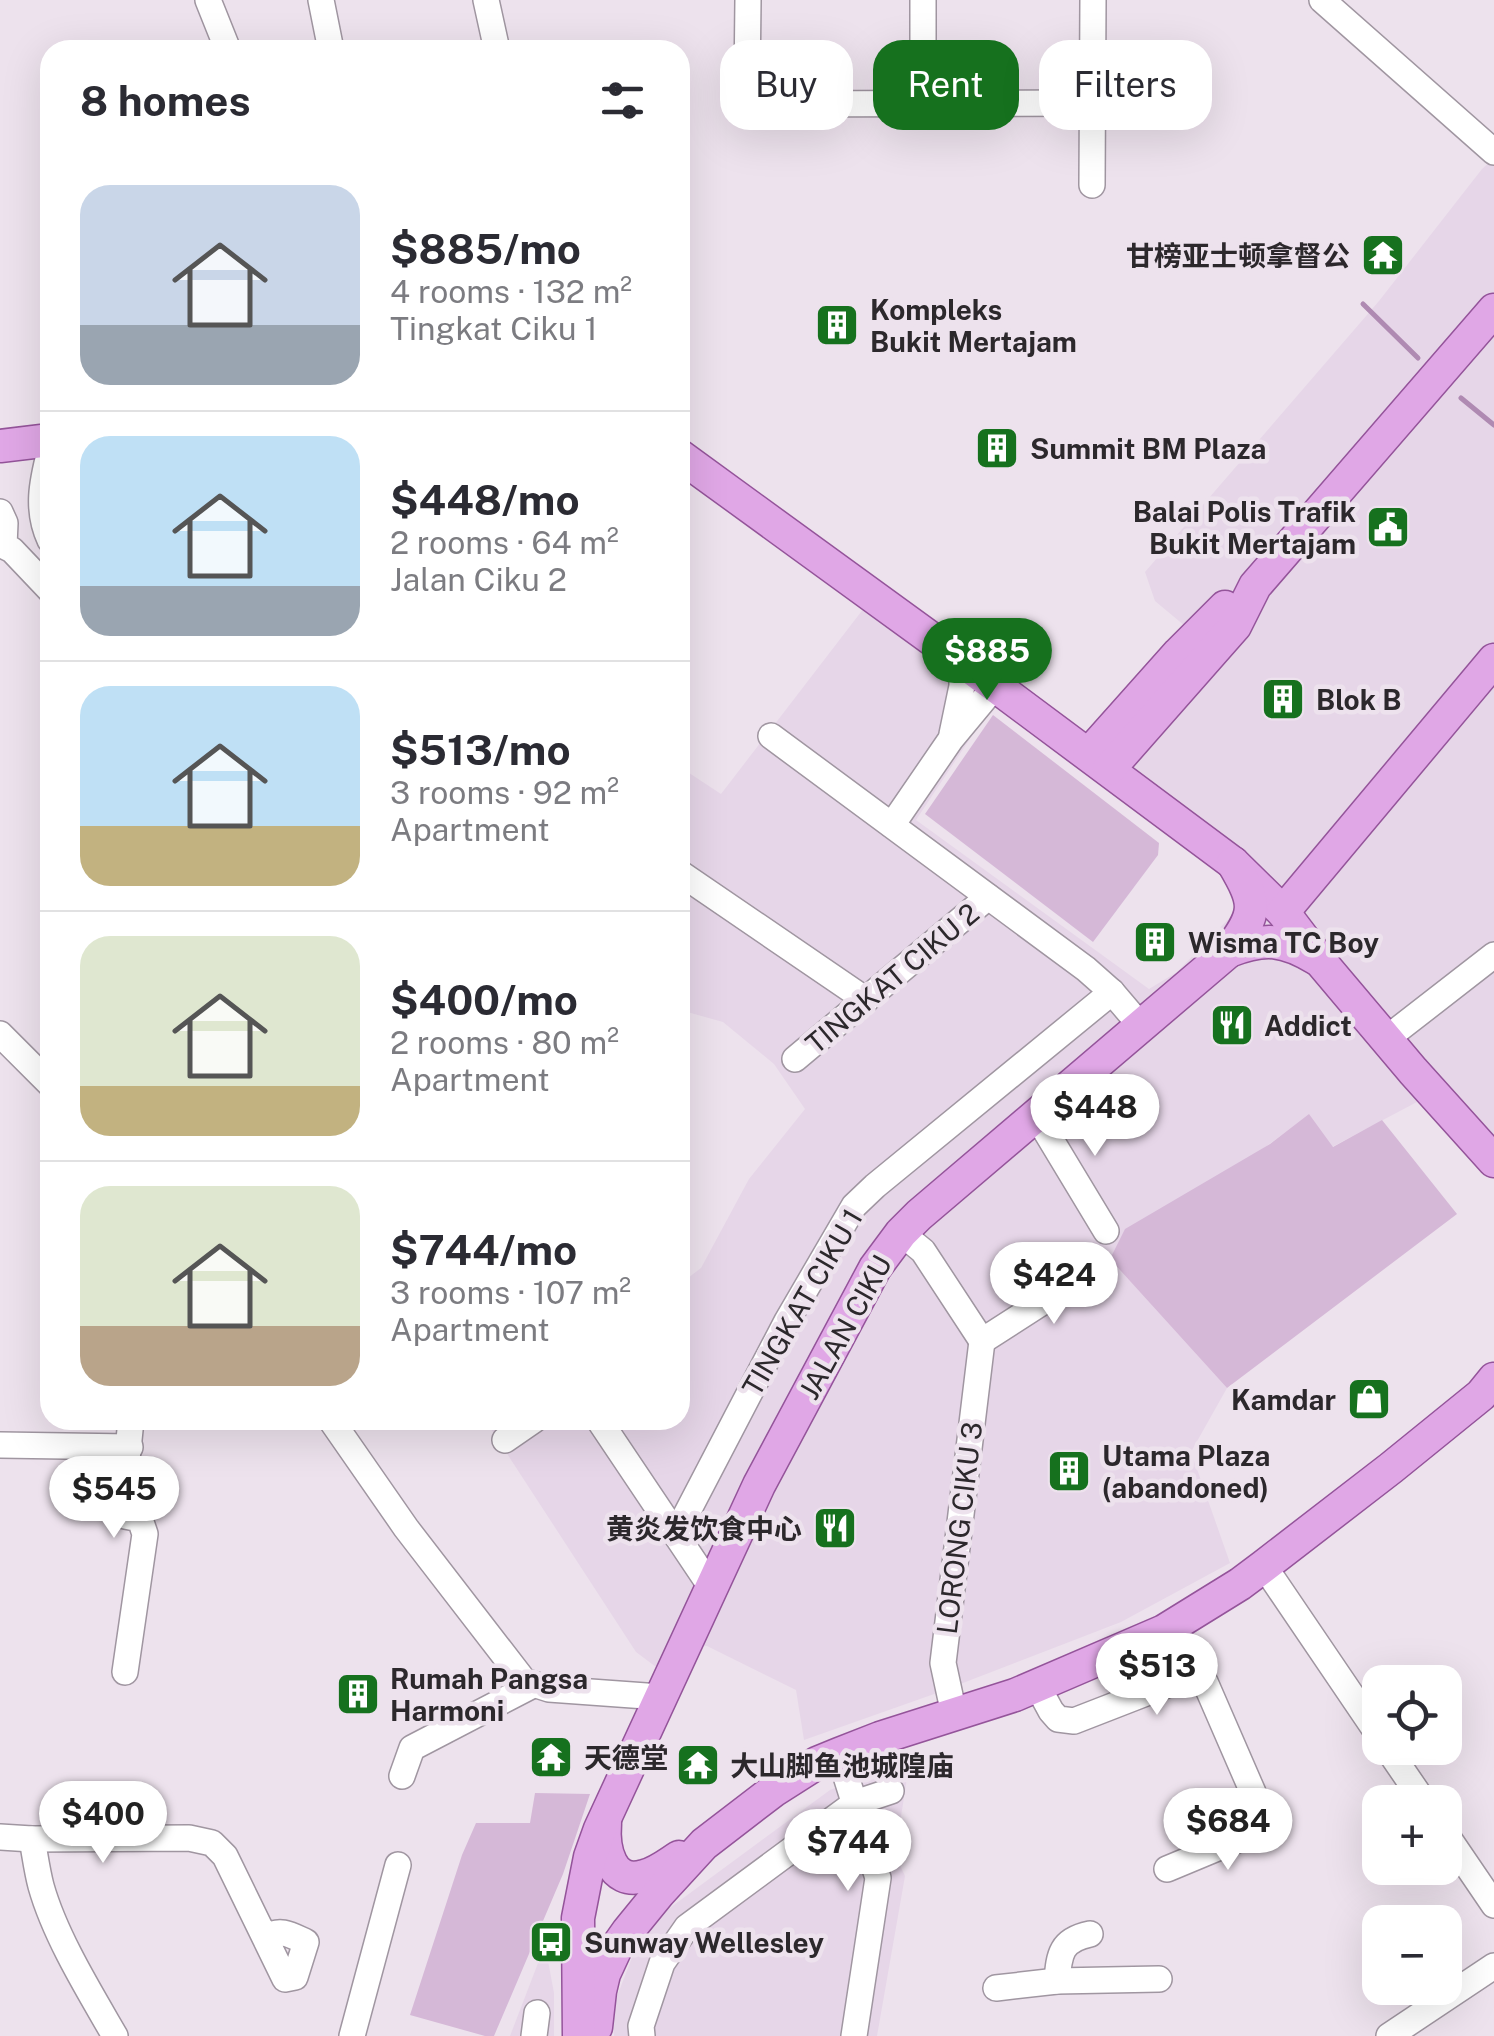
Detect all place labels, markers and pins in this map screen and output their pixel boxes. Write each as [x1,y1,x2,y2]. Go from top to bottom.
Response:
temple icon: 甘榜亚士顿拿督公 [1360,232,1406,278]
place label: 甘榜亚士顿拿督公 [1126,239,1350,272]
place label: Kompleks Bukit Mertajam [870,293,1077,358]
building icon: Kompleks Bukit Mertajam [814,302,860,348]
building icon: Summit BM Plaza [974,425,1020,471]
place label: Summit BM Plaza [1030,432,1266,465]
place label: Balai Polis Trafik Bukit Mertajam [1133,495,1356,560]
public building icon: Balai Polis Trafik Bukit Mertajam [1365,504,1411,550]
pin: $885 [928,618,1046,703]
building icon: Blok B [1260,676,1306,722]
place label: Blok B [1316,683,1401,716]
building icon: Wisma TC Boy [1132,919,1178,965]
place label: Wisma TC Boy [1188,926,1379,959]
restaurant icon: Addict [1209,1002,1255,1048]
place label: Addict [1264,1009,1352,1042]
pin: $448 [1036,1074,1154,1159]
pin: $424 [995,1242,1113,1327]
shop icon: Kamdar [1346,1376,1392,1422]
place label: Kamdar [1231,1383,1336,1416]
place label: Utama Plaza (abandoned) [1102,1439,1270,1504]
building icon: Utama Plaza (abandoned) [1046,1448,1092,1494]
pin: $545 [55,1456,173,1541]
restaurant icon: 黄炎发饮食中心 [812,1505,858,1551]
place label: 黄炎发饮食中心 [606,1512,802,1545]
pin: $513 [1098,1633,1216,1718]
place label: Rumah Pangsa Harmoni [390,1662,588,1727]
building icon: Rumah Pangsa Harmoni [335,1671,381,1717]
temple icon: 天德堂 [528,1734,574,1780]
place label: 天德堂 [584,1741,668,1774]
temple icon: 大山脚鱼池城隍庙 [675,1742,721,1788]
place label: 大山脚鱼池城隍庙 [730,1749,954,1782]
pin: $400 [44,1781,162,1866]
pin: $684 [1169,1788,1287,1873]
pin: $744 [789,1809,907,1894]
bus stop icon: Sunway Wellesley [528,1919,574,1965]
place label: Sunway Wellesley [584,1926,824,1959]

